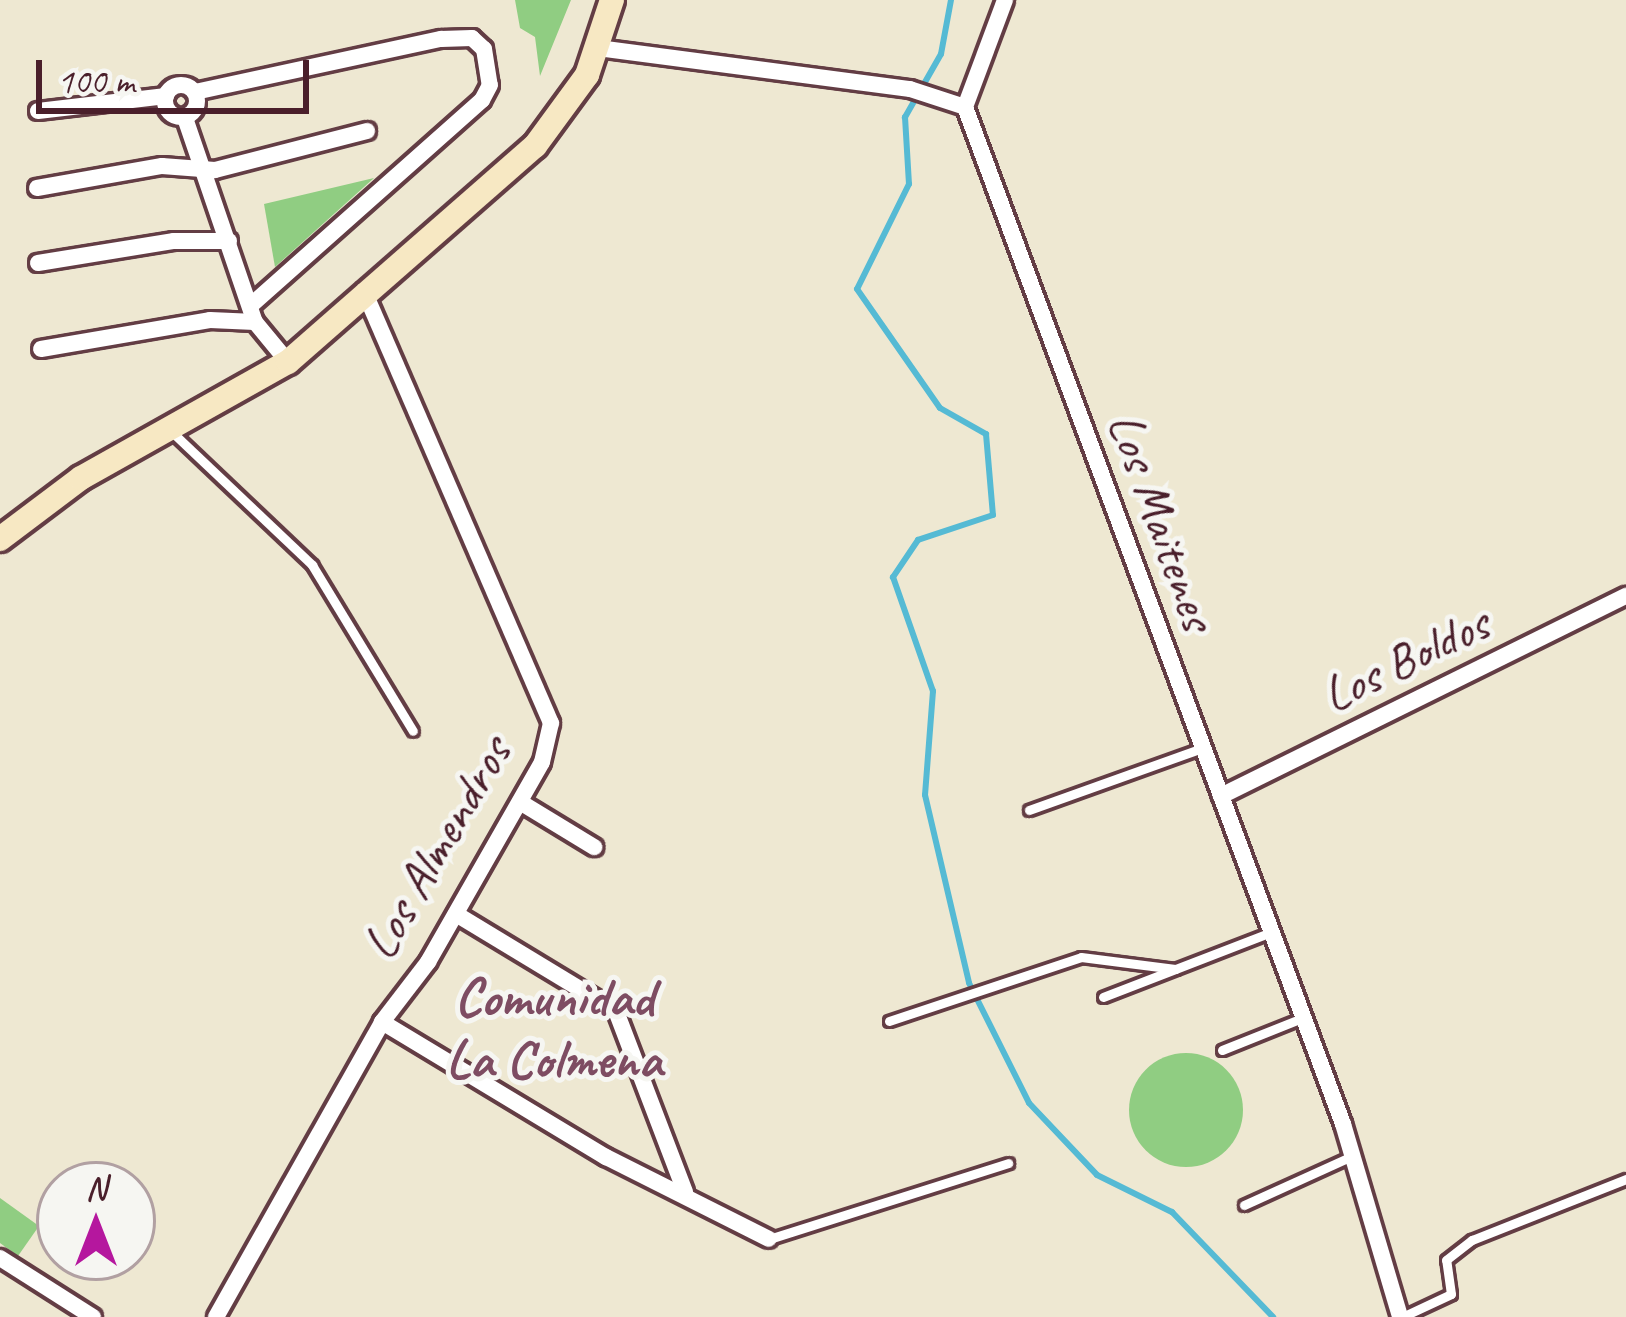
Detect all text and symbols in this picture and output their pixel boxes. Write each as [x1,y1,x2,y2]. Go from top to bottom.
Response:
scale bar [42,36,315,110]
text: 100 m [57,58,134,104]
street label: Los Maitenes [1094,403,1230,639]
street label: Los Boldos [1312,592,1498,726]
street label: Los Almendros [347,725,525,971]
district label: Comunidad La Colmena [447,965,661,1092]
north arrow [36,1161,156,1281]
text: N [86,1167,106,1209]

